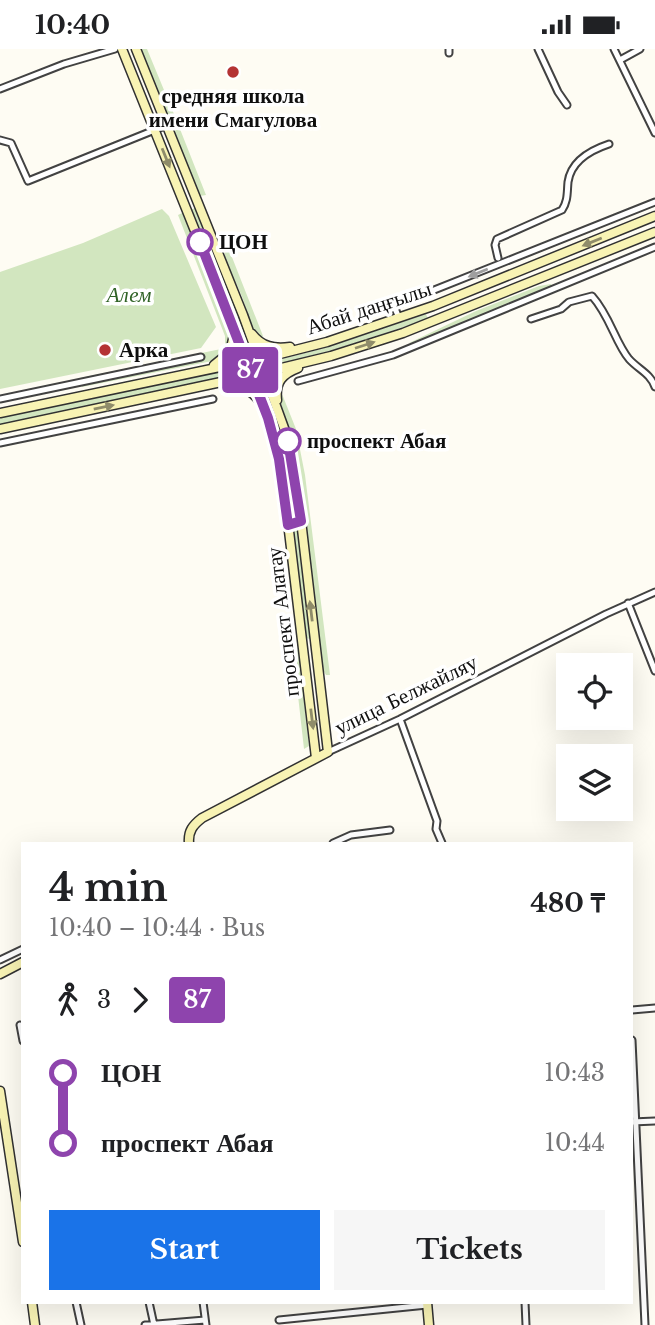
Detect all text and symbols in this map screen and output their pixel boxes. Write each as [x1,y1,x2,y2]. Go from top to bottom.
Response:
text: 10:40 [35,9,110,41]
marker: средняя школа имени Смагулова [225,64,241,80]
place label: средняя школа имени Смагулова [149,83,318,133]
one-way arrow [161,147,172,168]
marker: ЦОН [187,229,213,255]
place label: ЦОН [219,229,268,255]
one-way arrow [581,237,602,248]
one-way arrow [467,267,488,278]
street label: Абай даңғылы [303,276,435,340]
park label: Алем [105,282,151,308]
place label: Арка [119,337,169,363]
one-way arrow [355,339,376,350]
marker: Арка [97,342,113,358]
line badge: 87 [218,347,282,393]
text: 87 [236,355,264,384]
one-way arrow [93,401,115,412]
marker: проспект Абая [275,428,301,454]
place label: проспект Абая [307,428,446,454]
street label: проспект Алатау [261,545,305,698]
one-way arrow [306,600,317,622]
street label: улица Белжайляу [330,649,482,741]
map controls [556,653,633,821]
button: locate [556,653,633,730]
one-way arrow [307,708,318,730]
button: layers [556,744,633,821]
text: 4 min [49,864,168,911]
text: 480 ₸ [530,887,605,919]
text: 10:40 – 10:44 · Bus [49,914,265,942]
icon: walk [49,981,87,1019]
icon: forward [121,981,159,1019]
text: 87 [183,985,211,1014]
text: 3 [97,986,111,1014]
text: ЦОН [101,1057,161,1089]
text: 10:43 [544,1059,605,1087]
text: проспект Абая [101,1127,274,1159]
text: 10:44 [545,1129,605,1157]
button: Start [49,1210,320,1290]
button: Tickets [334,1210,605,1290]

